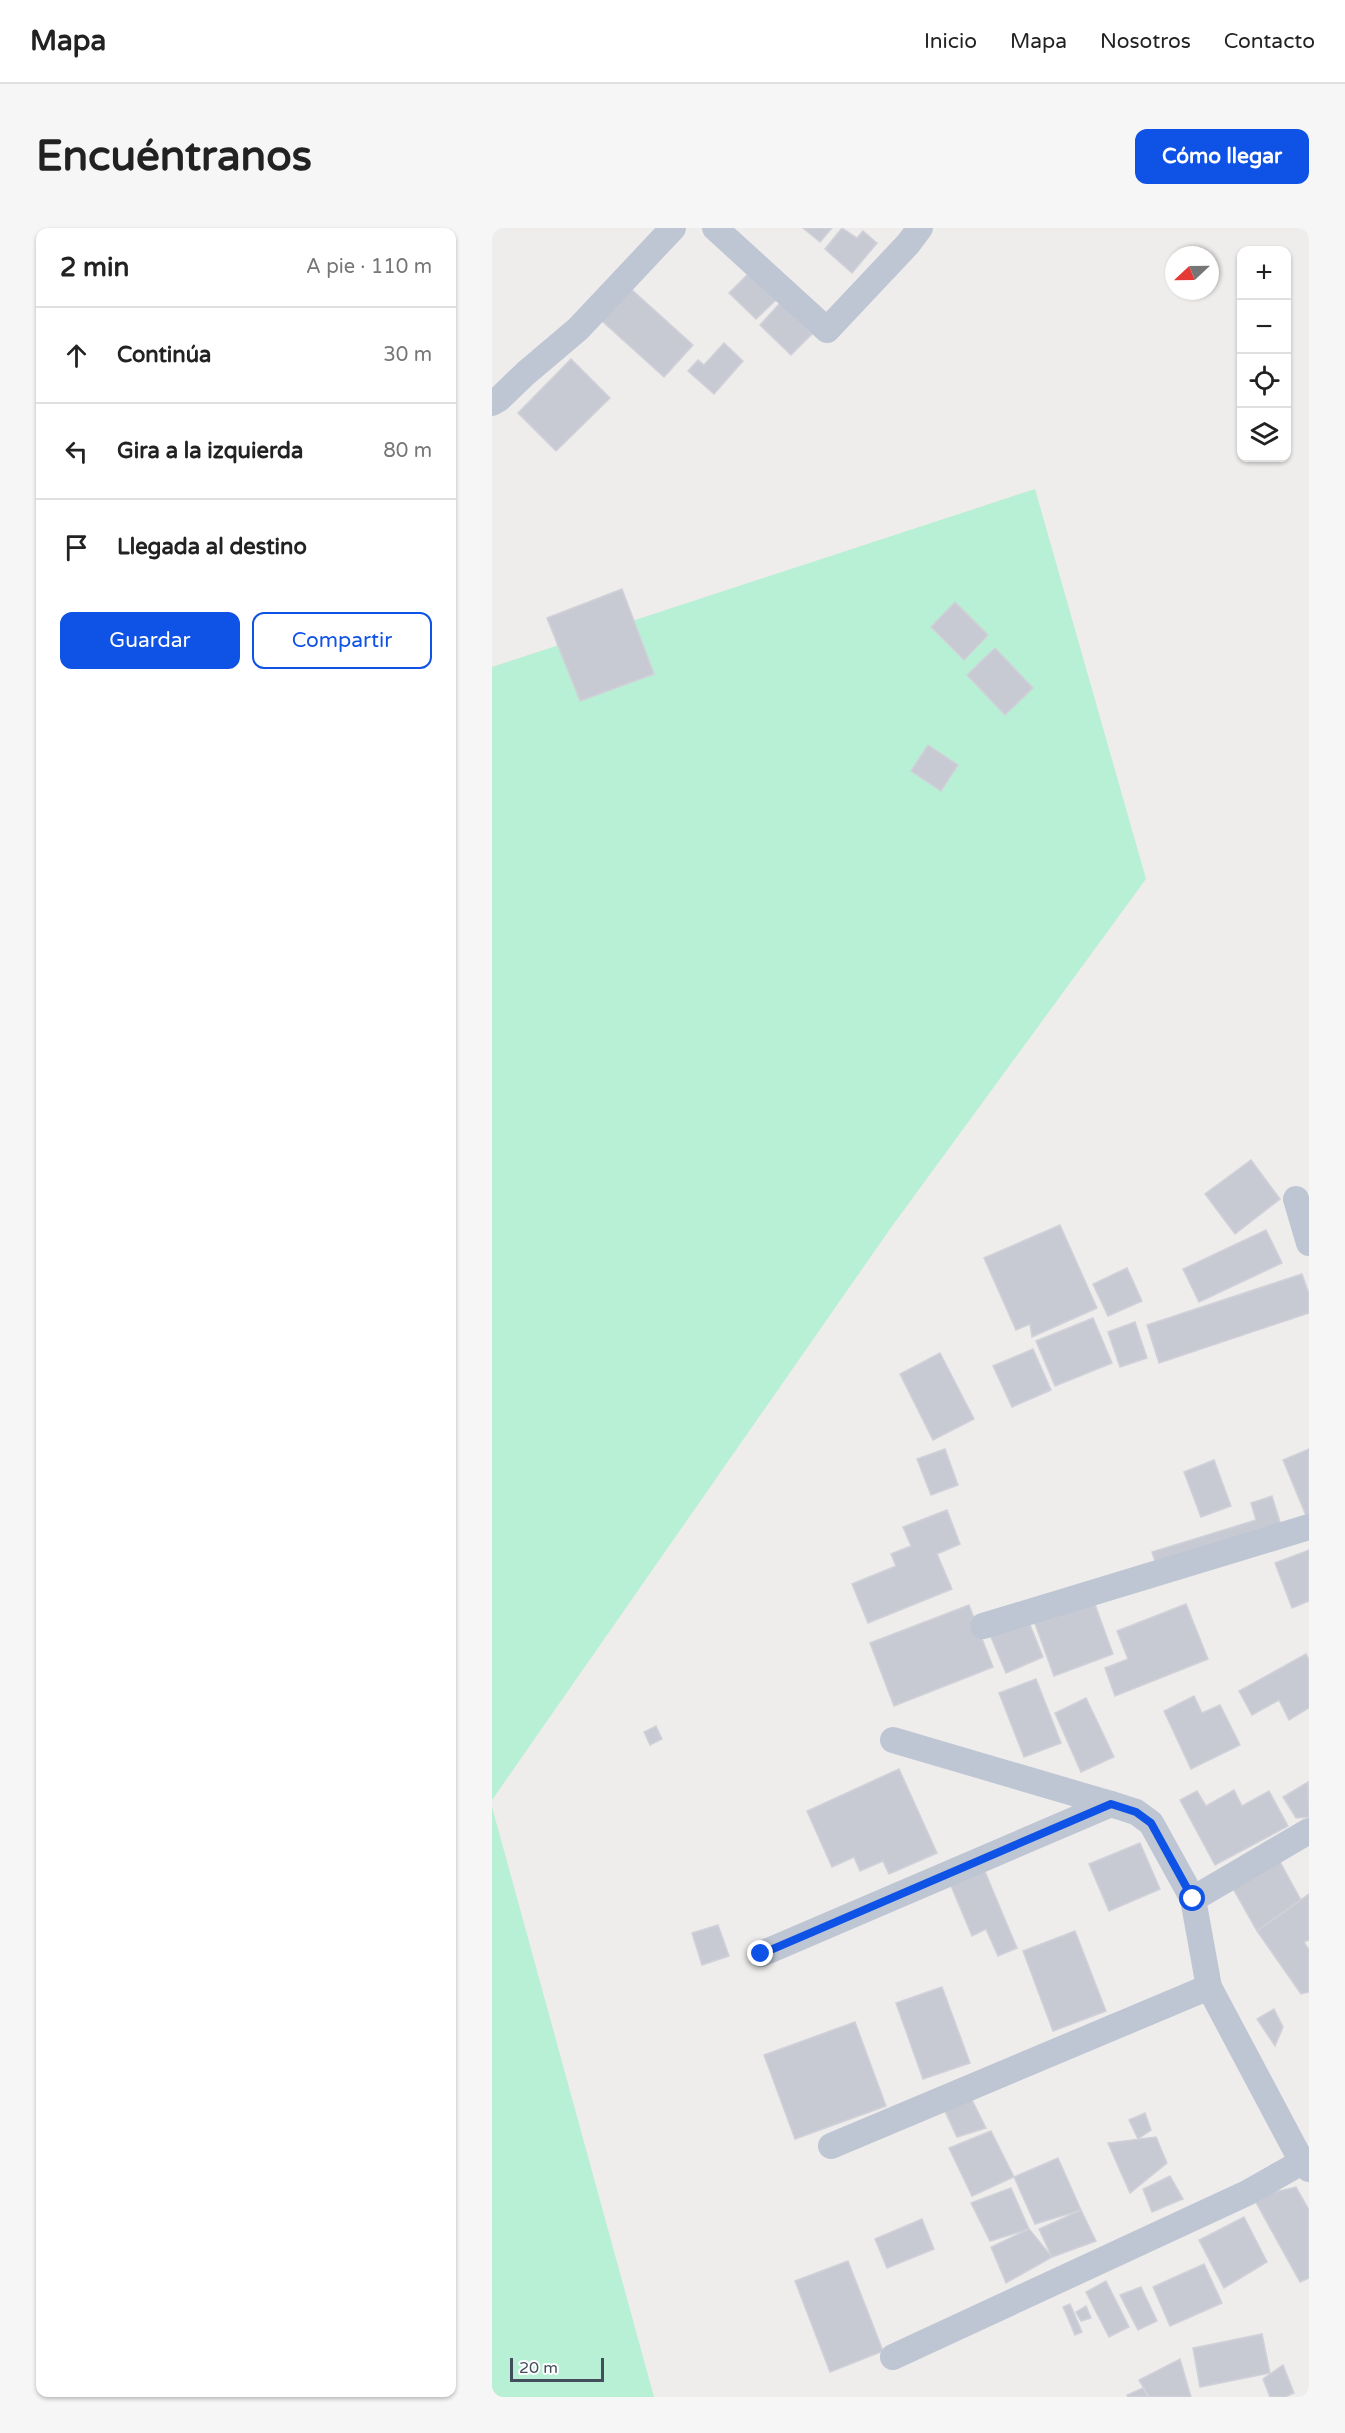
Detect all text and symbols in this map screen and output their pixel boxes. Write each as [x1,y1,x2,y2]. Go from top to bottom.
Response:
text: Mapa [30,24,106,58]
text: Inicio [924,29,977,54]
text: Mapa [1010,29,1067,54]
text: Nosotros [1100,29,1191,54]
text: Contacto [1224,29,1315,54]
button: Cómo llegar [1135,129,1309,184]
text: Encuéntranos [36,131,312,182]
north arrow [1165,246,1219,300]
map controls [1237,246,1291,462]
button: + [1237,246,1291,300]
text: 2 min [60,252,129,283]
text: A pie · 110 m [306,255,432,279]
button: − [1237,300,1291,354]
icon: ahead [60,339,93,372]
text: Continúa [117,342,211,368]
text: 30 m [383,343,432,367]
button: locate [1237,354,1291,408]
button: layers [1237,408,1291,462]
icon: left [60,435,93,468]
text: Gira a la izquierda [117,438,303,464]
text: 80 m [383,439,432,463]
icon: arrive [60,531,93,564]
text: Llegada al destino [117,534,307,560]
button: Guardar [60,612,240,669]
button: Compartir [252,612,432,669]
route start [1179,1885,1205,1911]
route end [747,1940,773,1966]
scale bar [510,2355,604,2382]
text: 20 m [519,2358,558,2378]

